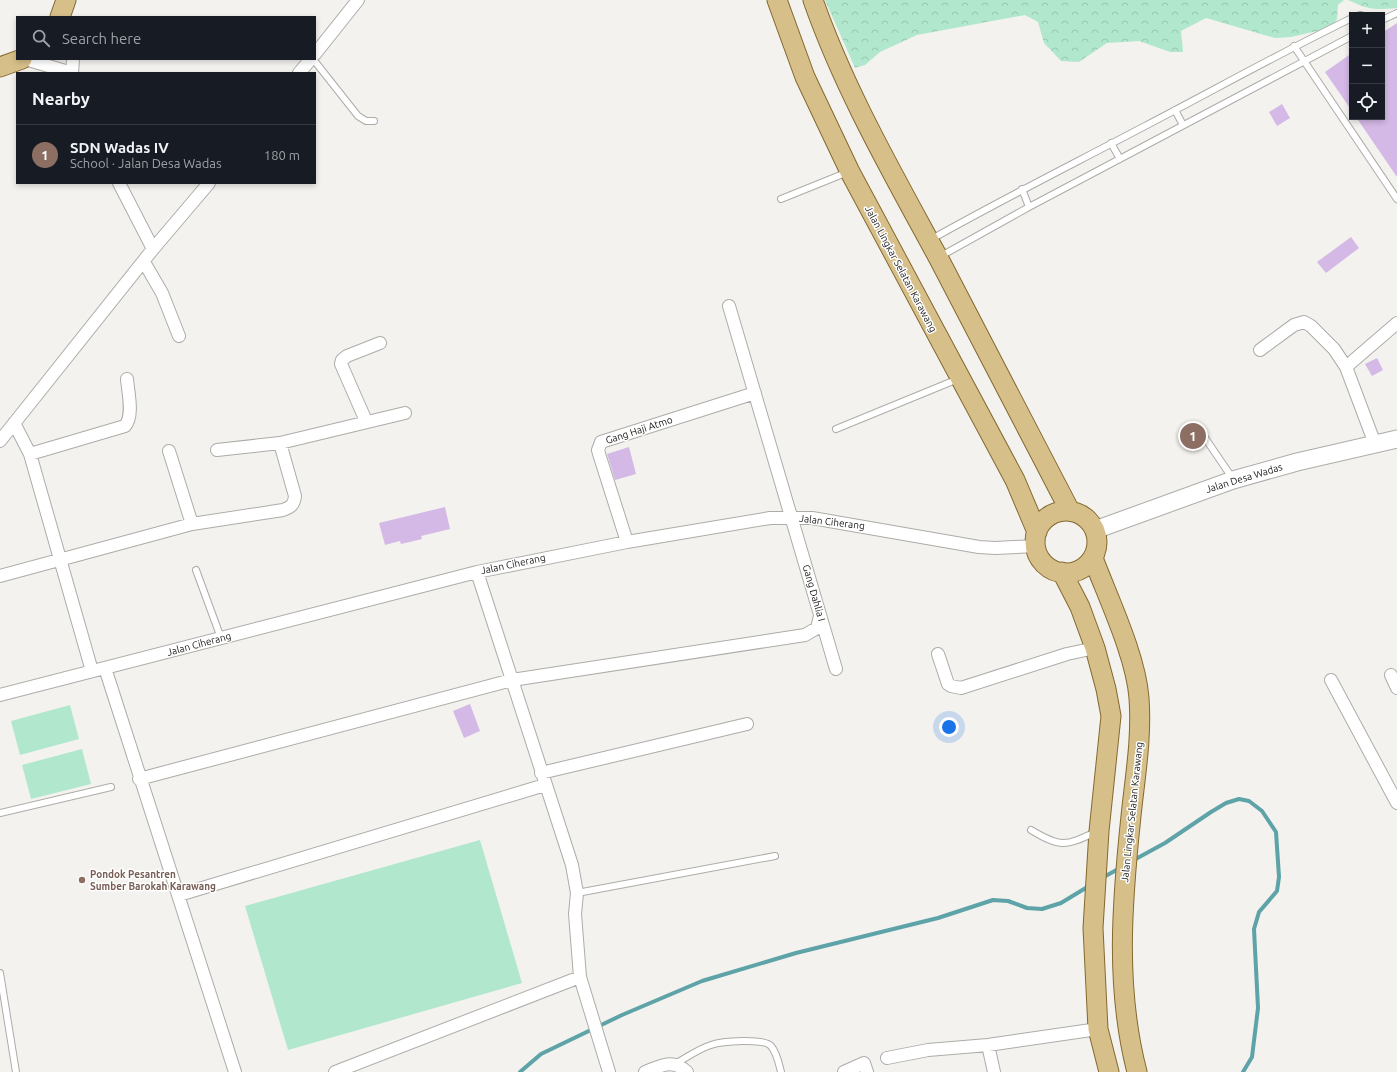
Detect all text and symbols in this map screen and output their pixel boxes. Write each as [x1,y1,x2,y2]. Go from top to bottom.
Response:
map controls [1349,12,1385,120]
button: + [1349,12,1385,48]
search box [16,16,316,60]
icon: search [30,27,52,49]
text: Search here [62,30,141,47]
button: − [1349,48,1385,84]
button: locate [1349,84,1385,120]
text: Nearby [32,89,90,108]
text: SDN Wadas IV [70,139,169,156]
text: 1 [41,148,49,162]
text: 180 m [264,148,300,162]
text: School · Jalan Desa Wadas [70,156,222,170]
street label: Jalan Lingkar Selatan Karawang [863,204,939,334]
street label: Gang Haji Atmo [604,414,674,446]
pin: 1 [1180,421,1206,451]
street label: Jalan Desa Wadas [1204,461,1284,495]
street label: Jalan Ciherang [799,513,865,531]
street label: Jalan Ciherang [480,552,546,576]
street label: Gang Dahlia I [801,563,827,623]
street label: Jalan Ciherang [166,630,232,658]
your location [939,717,959,737]
street label: Jalan Lingkar Selatan Karawang [1119,741,1145,883]
place label: Pondok Pesantren Sumber Barokah Karawang [90,869,216,892]
marker: Pondok Pesantren Sumber Barokah Karawang [77,875,87,885]

